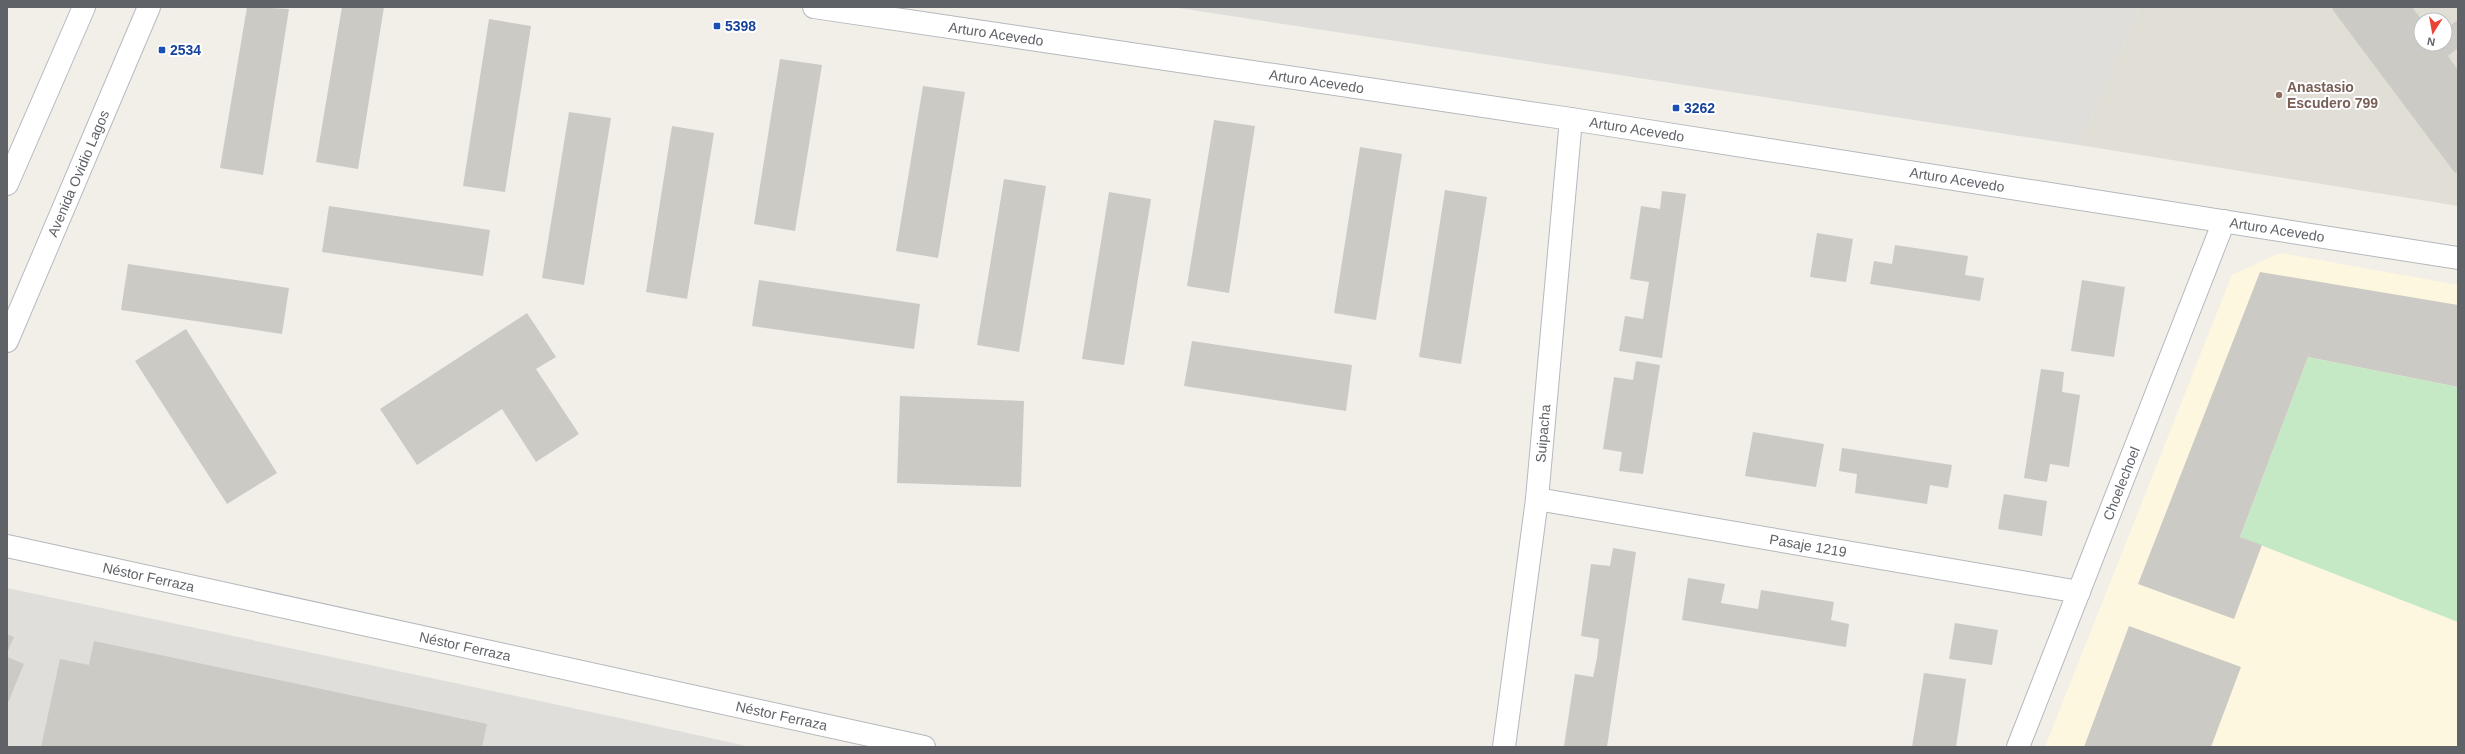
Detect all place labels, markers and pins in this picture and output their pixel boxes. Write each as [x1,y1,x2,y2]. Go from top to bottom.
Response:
place label: 5398 [725,18,756,34]
marker: 5398 [712,21,722,31]
place label: 2534 [170,42,201,58]
marker: 2534 [157,45,167,55]
place label: Anastasio Escudero 799 [2287,79,2378,111]
marker: Anastasio Escudero 799 [2274,90,2284,100]
place label: 3262 [1684,100,1715,116]
marker: 3262 [1671,103,1681,113]

